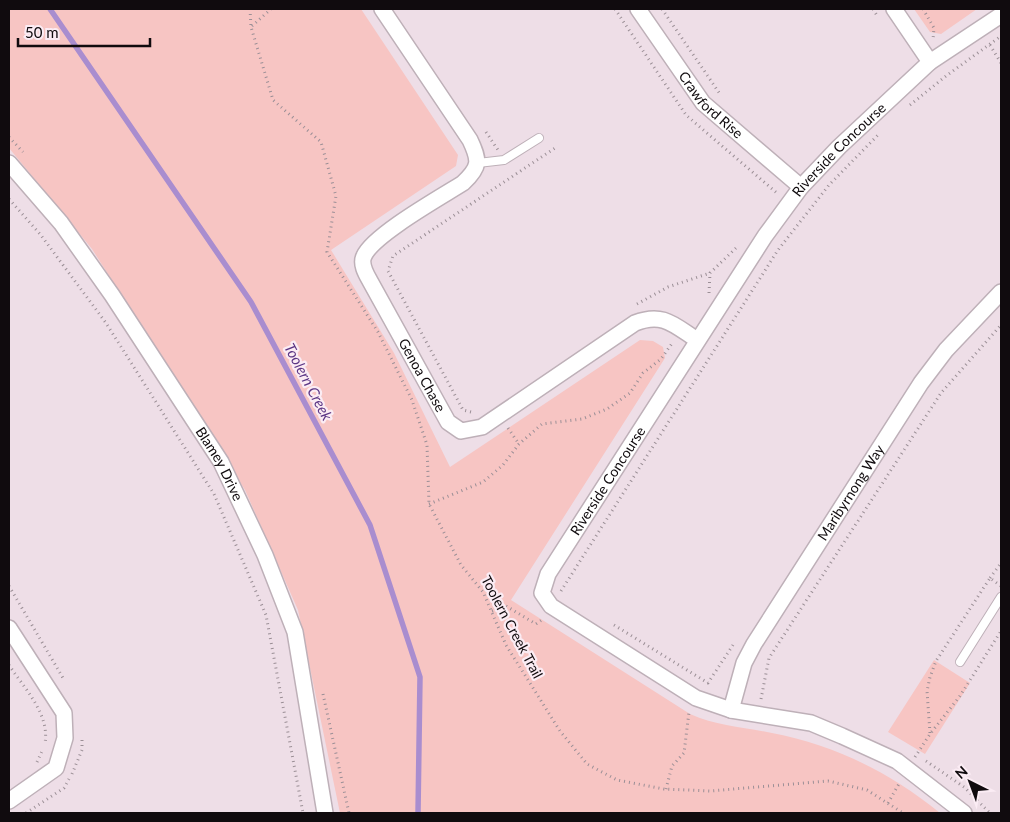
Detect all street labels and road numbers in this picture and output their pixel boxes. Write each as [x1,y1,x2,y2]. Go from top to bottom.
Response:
street label: Crawford Rise [676,68,747,142]
street label: Riverside Concourse [788,99,889,200]
street label: Genoa Chase [395,335,450,415]
street label: Riverside Concourse [566,423,648,538]
street label: Blamey Drive [192,424,247,503]
street label: Maribyrnong Way [814,441,888,543]
street label: Toolern Creek Trail [478,572,547,681]

